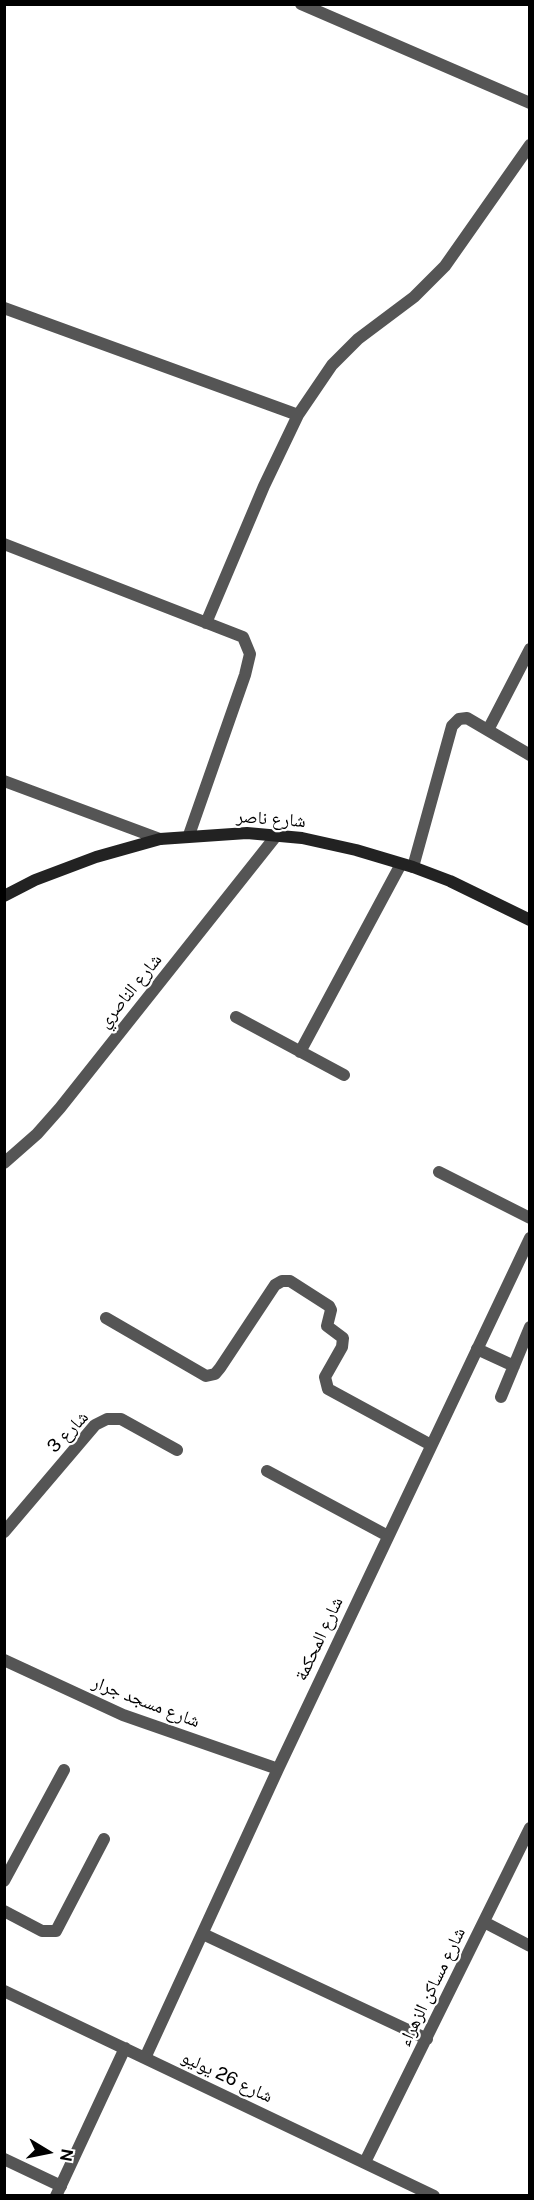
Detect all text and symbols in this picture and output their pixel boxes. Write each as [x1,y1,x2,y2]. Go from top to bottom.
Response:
street label: شارع ناصر [236,806,306,832]
street label: شارع الناصري [94,950,166,1032]
street label: شارع 3 [43,1407,93,1457]
street label: شارع المحكمة [290,1594,348,1684]
street label: شارع مسجد جرار [89,1672,203,1732]
street label: شارع مساكن الزهراء [394,1924,470,2050]
street label: شارع 26 يوليو [178,2046,276,2108]
north arrow [18,2122,78,2182]
text: N [56,2147,77,2163]

